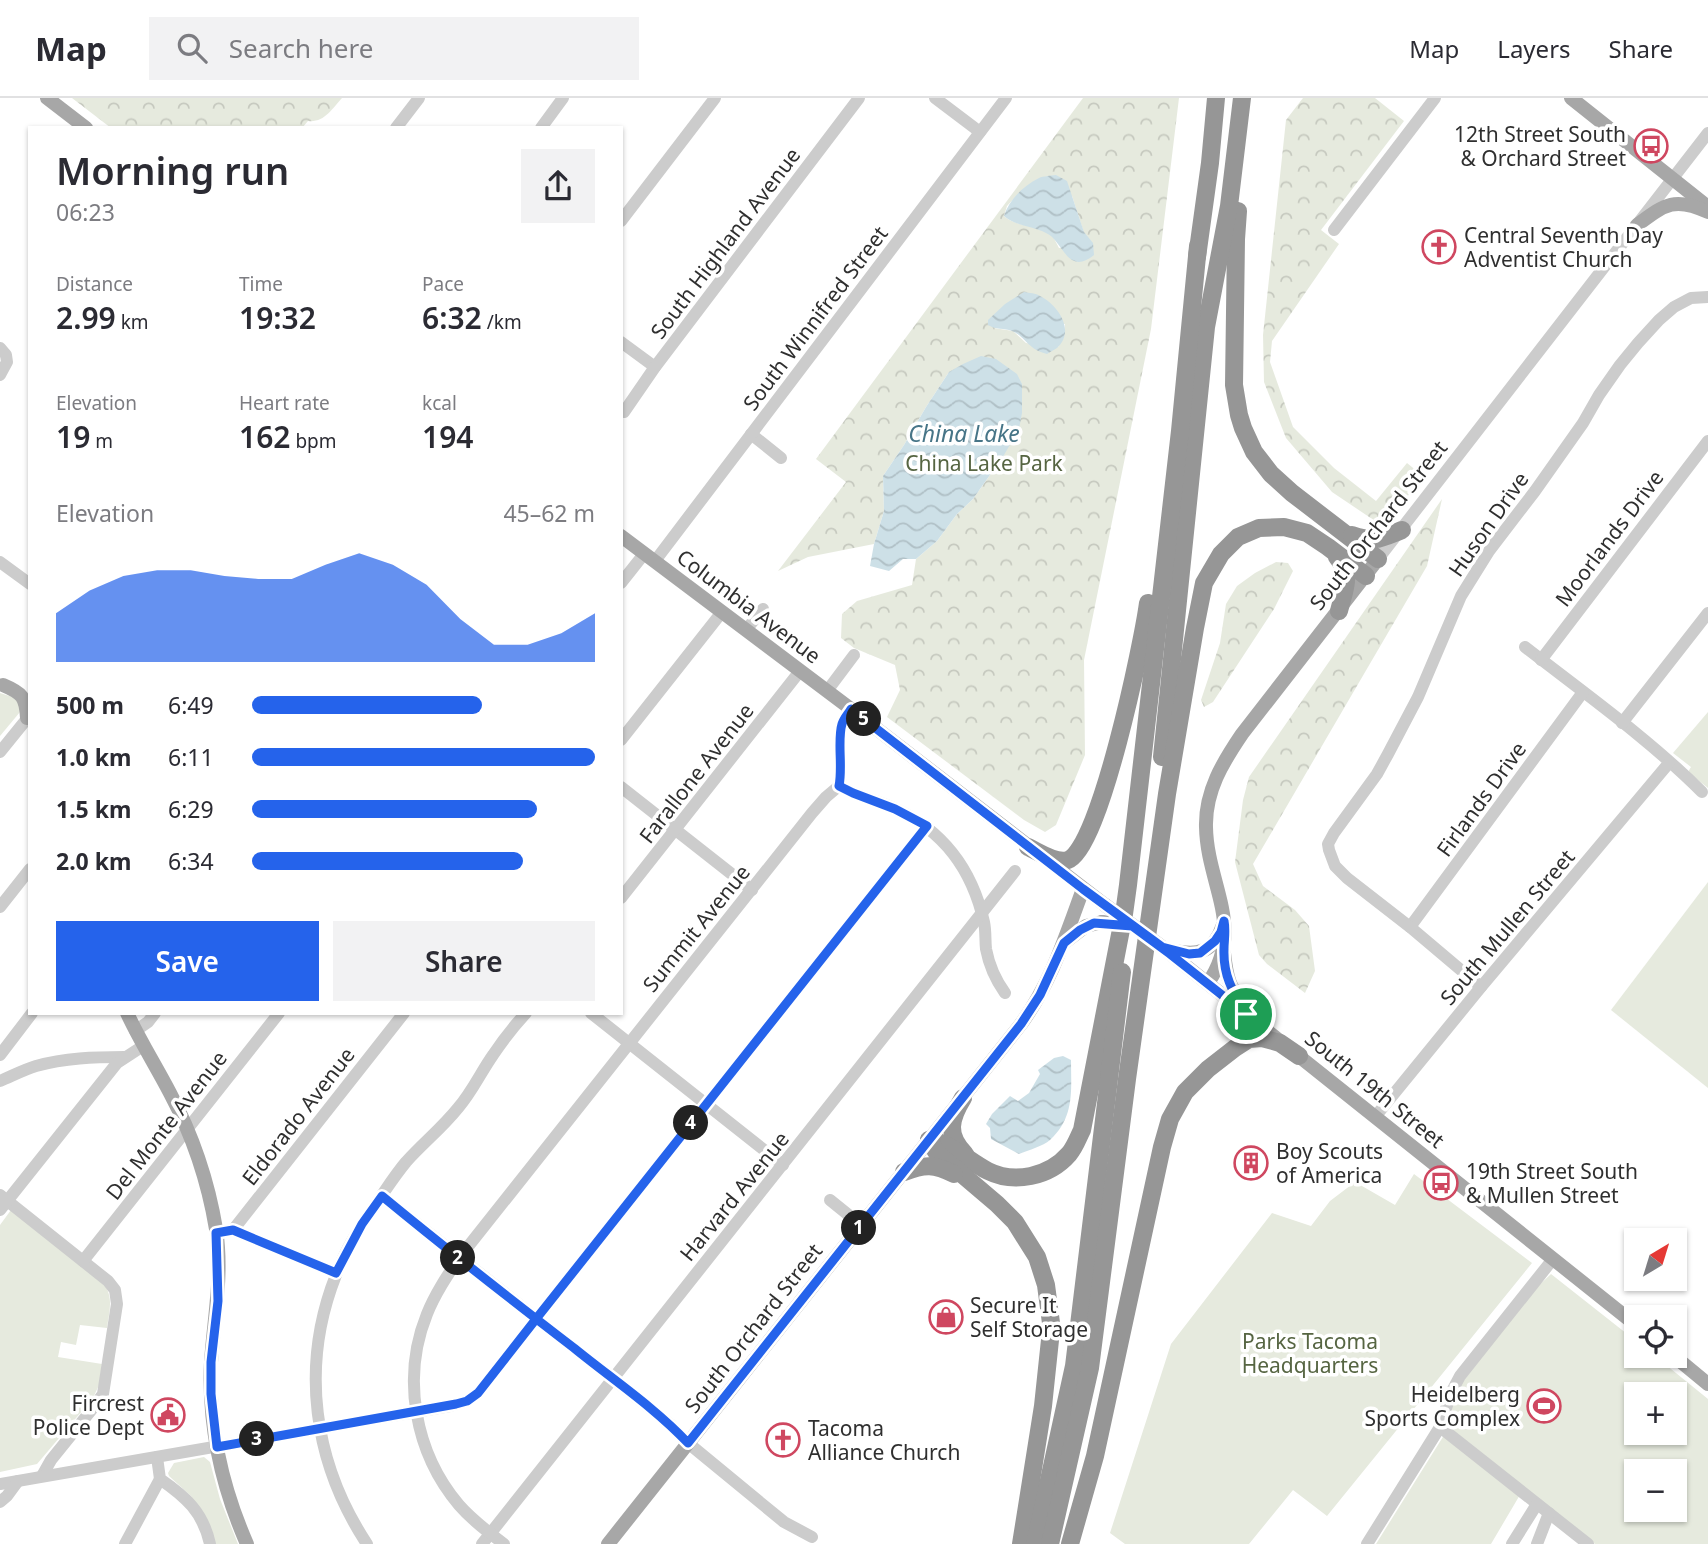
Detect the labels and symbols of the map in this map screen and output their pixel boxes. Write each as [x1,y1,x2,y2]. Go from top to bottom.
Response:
place label: 12th Street South & Orchard Street [1454,120,1626,172]
bus stop icon: 12th Street South & Orchard Street [1632,127,1670,165]
street label: South Highland Avenue [644,142,806,344]
street label: South Winnifred Street [736,220,894,416]
place label: Central Seventh Day Adventist Church [1464,221,1663,273]
church icon: Central Seventh Day Adventist Church [1420,228,1458,266]
water label: China Lake [908,417,1020,449]
street label: South Orchard Street [1303,434,1453,616]
park label: China Lake Park [905,449,1064,477]
street label: Moorlands Drive [1549,464,1669,612]
street label: Huson Drive [1442,466,1534,582]
street label: Columbia Avenue [671,543,827,669]
street label: Farallone Avenue [633,697,759,849]
pin: 5 [846,702,882,736]
street label: Firlands Drive [1430,736,1532,862]
street label: South Mullen Street [1434,843,1581,1011]
street label: Summit Avenue [636,859,756,997]
pin [1216,984,1276,1044]
street label: South 19th Street [1299,1024,1451,1154]
street label: Eldorado Avenue [235,1041,361,1191]
street label: Del Monte Avenue [99,1045,233,1205]
pin: 4 [674,1105,708,1140]
street label: Harvard Avenue [673,1125,795,1267]
place label: Boy Scouts of America [1276,1137,1383,1189]
building icon: Boy Scouts of America [1232,1144,1270,1182]
place label: 19th Street South & Mullen Street [1466,1157,1638,1209]
bus stop icon: 19th Street South & Mullen Street [1422,1164,1460,1202]
pin: 1 [842,1210,876,1246]
north arrow [1624,1228,1687,1292]
street label: South Orchard Street [678,1237,828,1419]
pin: 2 [440,1240,476,1276]
place label: Secure It Self Storage [970,1291,1088,1343]
shop icon: Secure It Self Storage [927,1298,965,1336]
park label: Parks Tacoma Headquarters [1242,1327,1378,1379]
place label: Heidelberg Sports Complex [1365,1380,1520,1432]
sports icon: Heidelberg Sports Complex [1525,1387,1563,1425]
place label: Fircrest Police Dept [33,1389,144,1441]
public building icon: Fircrest Police Dept [149,1396,187,1434]
place label: Tacoma Alliance Church [808,1414,960,1466]
church icon: Tacoma Alliance Church [764,1421,802,1459]
pin: 3 [240,1422,274,1456]

